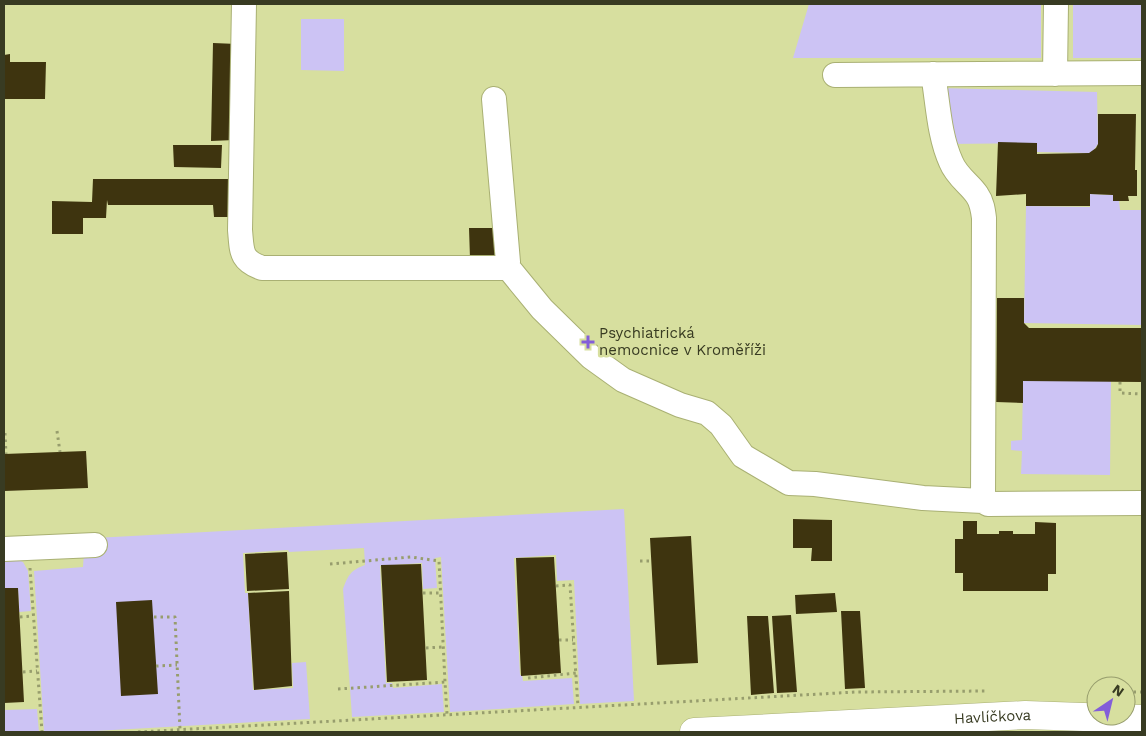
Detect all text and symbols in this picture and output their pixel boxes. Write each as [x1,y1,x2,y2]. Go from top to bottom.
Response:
place label: Psychiatrická nemocnice v Kroměříži [599,324,766,359]
marker: Psychiatrická nemocnice v Kroměříži [581,335,595,349]
north arrow [1086,676,1136,726]
text: N [1110,681,1127,700]
street label: Havlíčkova [954,706,1032,728]

